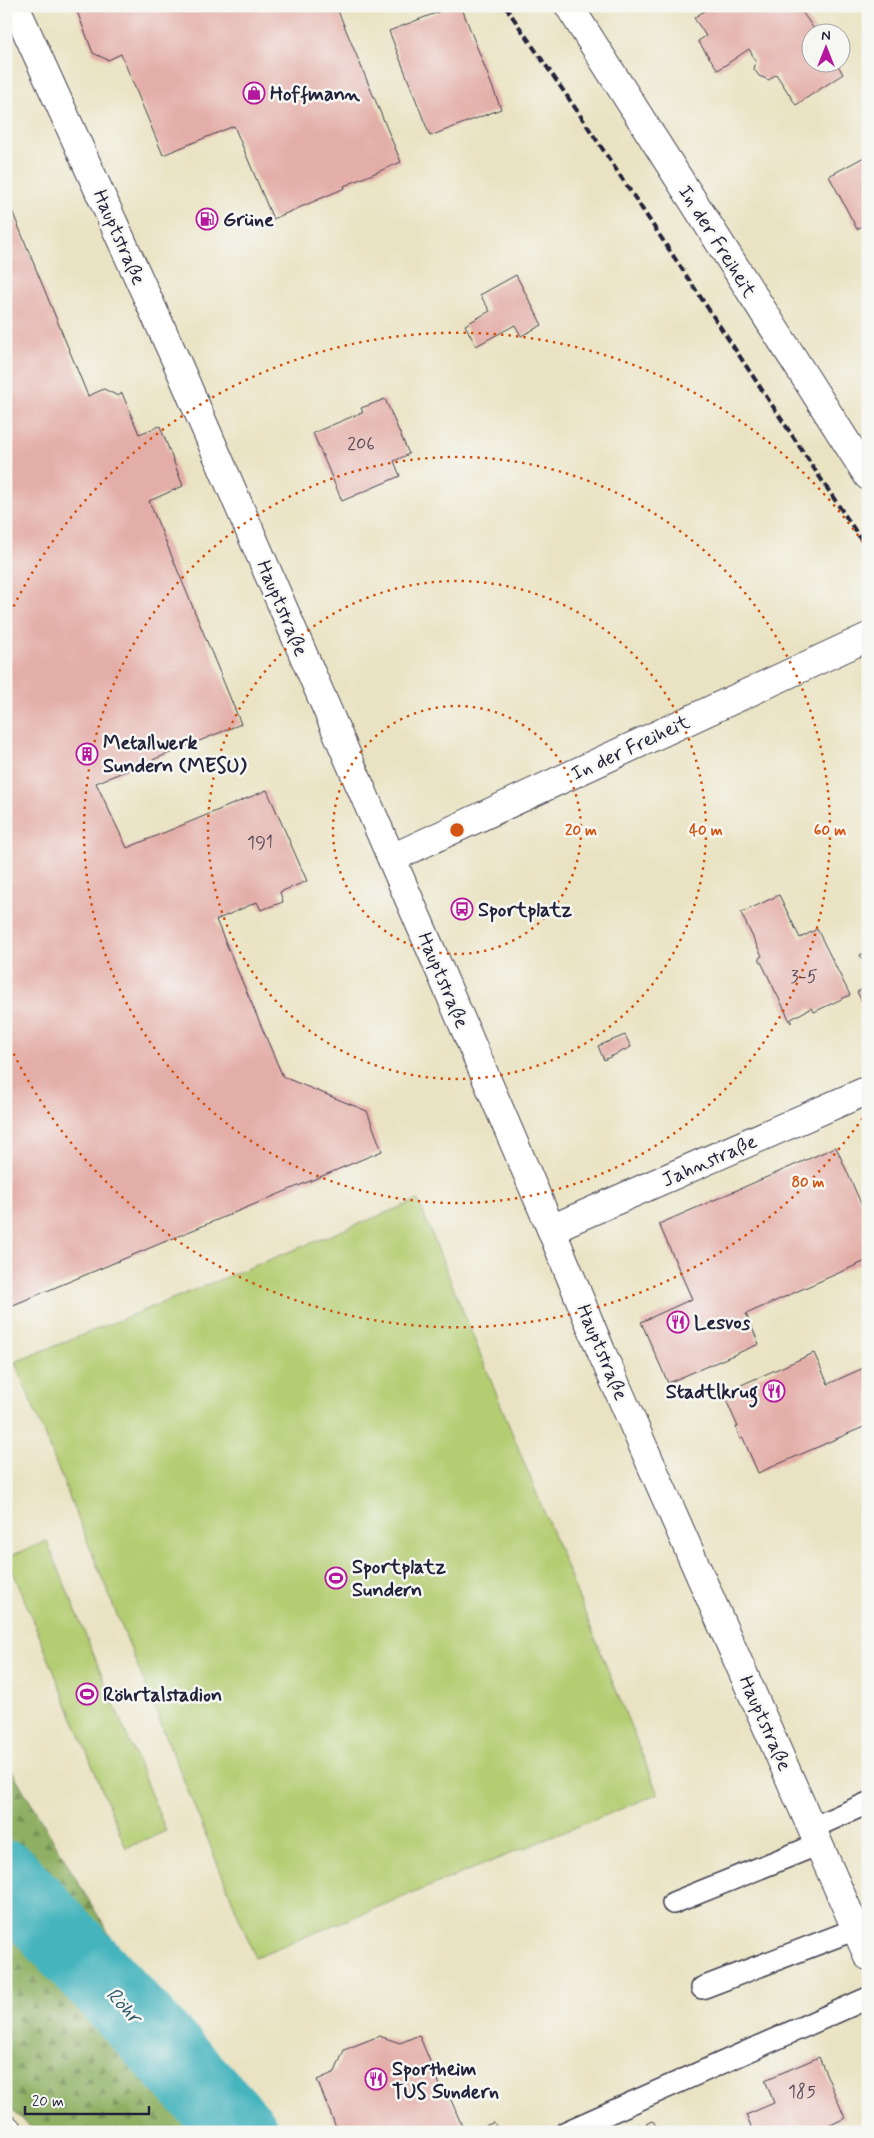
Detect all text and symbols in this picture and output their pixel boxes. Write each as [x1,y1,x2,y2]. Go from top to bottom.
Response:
north arrow [802,22,852,72]
text: N [821,27,831,45]
shop icon: Hoffmann [242,81,266,105]
place label: Hoffmann [270,81,360,108]
street label: In der Freiheit [671,180,762,303]
street label: Hauptstraße [86,186,152,290]
fuel station icon: Grüne [195,207,219,231]
place label: Grüne [223,207,274,234]
house number: 206 [347,432,375,456]
street label: Hauptstraße [249,556,314,661]
street label: In der Freiheit [567,709,695,788]
place label: Metallwerk Sundern (MESU) [103,730,247,780]
building icon: Metallwerk Sundern (MESU) [75,742,99,766]
centre of rings [448,821,466,839]
text: 20 m [565,821,597,841]
text: 40 m [689,821,723,841]
text: 60 m [814,821,846,841]
house number: 191 [247,831,273,855]
bus stop icon: Sportplatz [450,897,474,921]
place label: Sportplatz [478,897,572,924]
street label: Hauptstraße [410,928,475,1033]
house number: 3-5 [791,965,818,989]
street label: Jahnstraße [658,1128,762,1194]
text: 80 m [791,1173,825,1193]
street label: Hauptstraße [569,1300,634,1405]
restaurant icon: Lesvos [666,1310,690,1334]
place label: Lesvos [694,1310,751,1337]
place label: Stadtlkrug [666,1379,758,1408]
restaurant icon: Stadtlkrug [762,1379,786,1403]
place label: Sportplatz Sundern [352,1554,446,1604]
sports icon: Sportplatz Sundern [324,1566,348,1590]
street label: Hauptstraße [732,1672,798,1776]
sports icon: Röhrtalstadion [75,1682,99,1706]
place label: Röhrtalstadion [103,1682,222,1709]
water label: Röhr [99,1981,150,2032]
place label: Sportheim TUS Sundern [392,2056,499,2106]
restaurant icon: Sportheim TUS Sundern [364,2067,388,2091]
house number: 185 [788,2080,816,2104]
scale bar [25,2083,149,2115]
text: 20 m [32,2092,64,2112]

